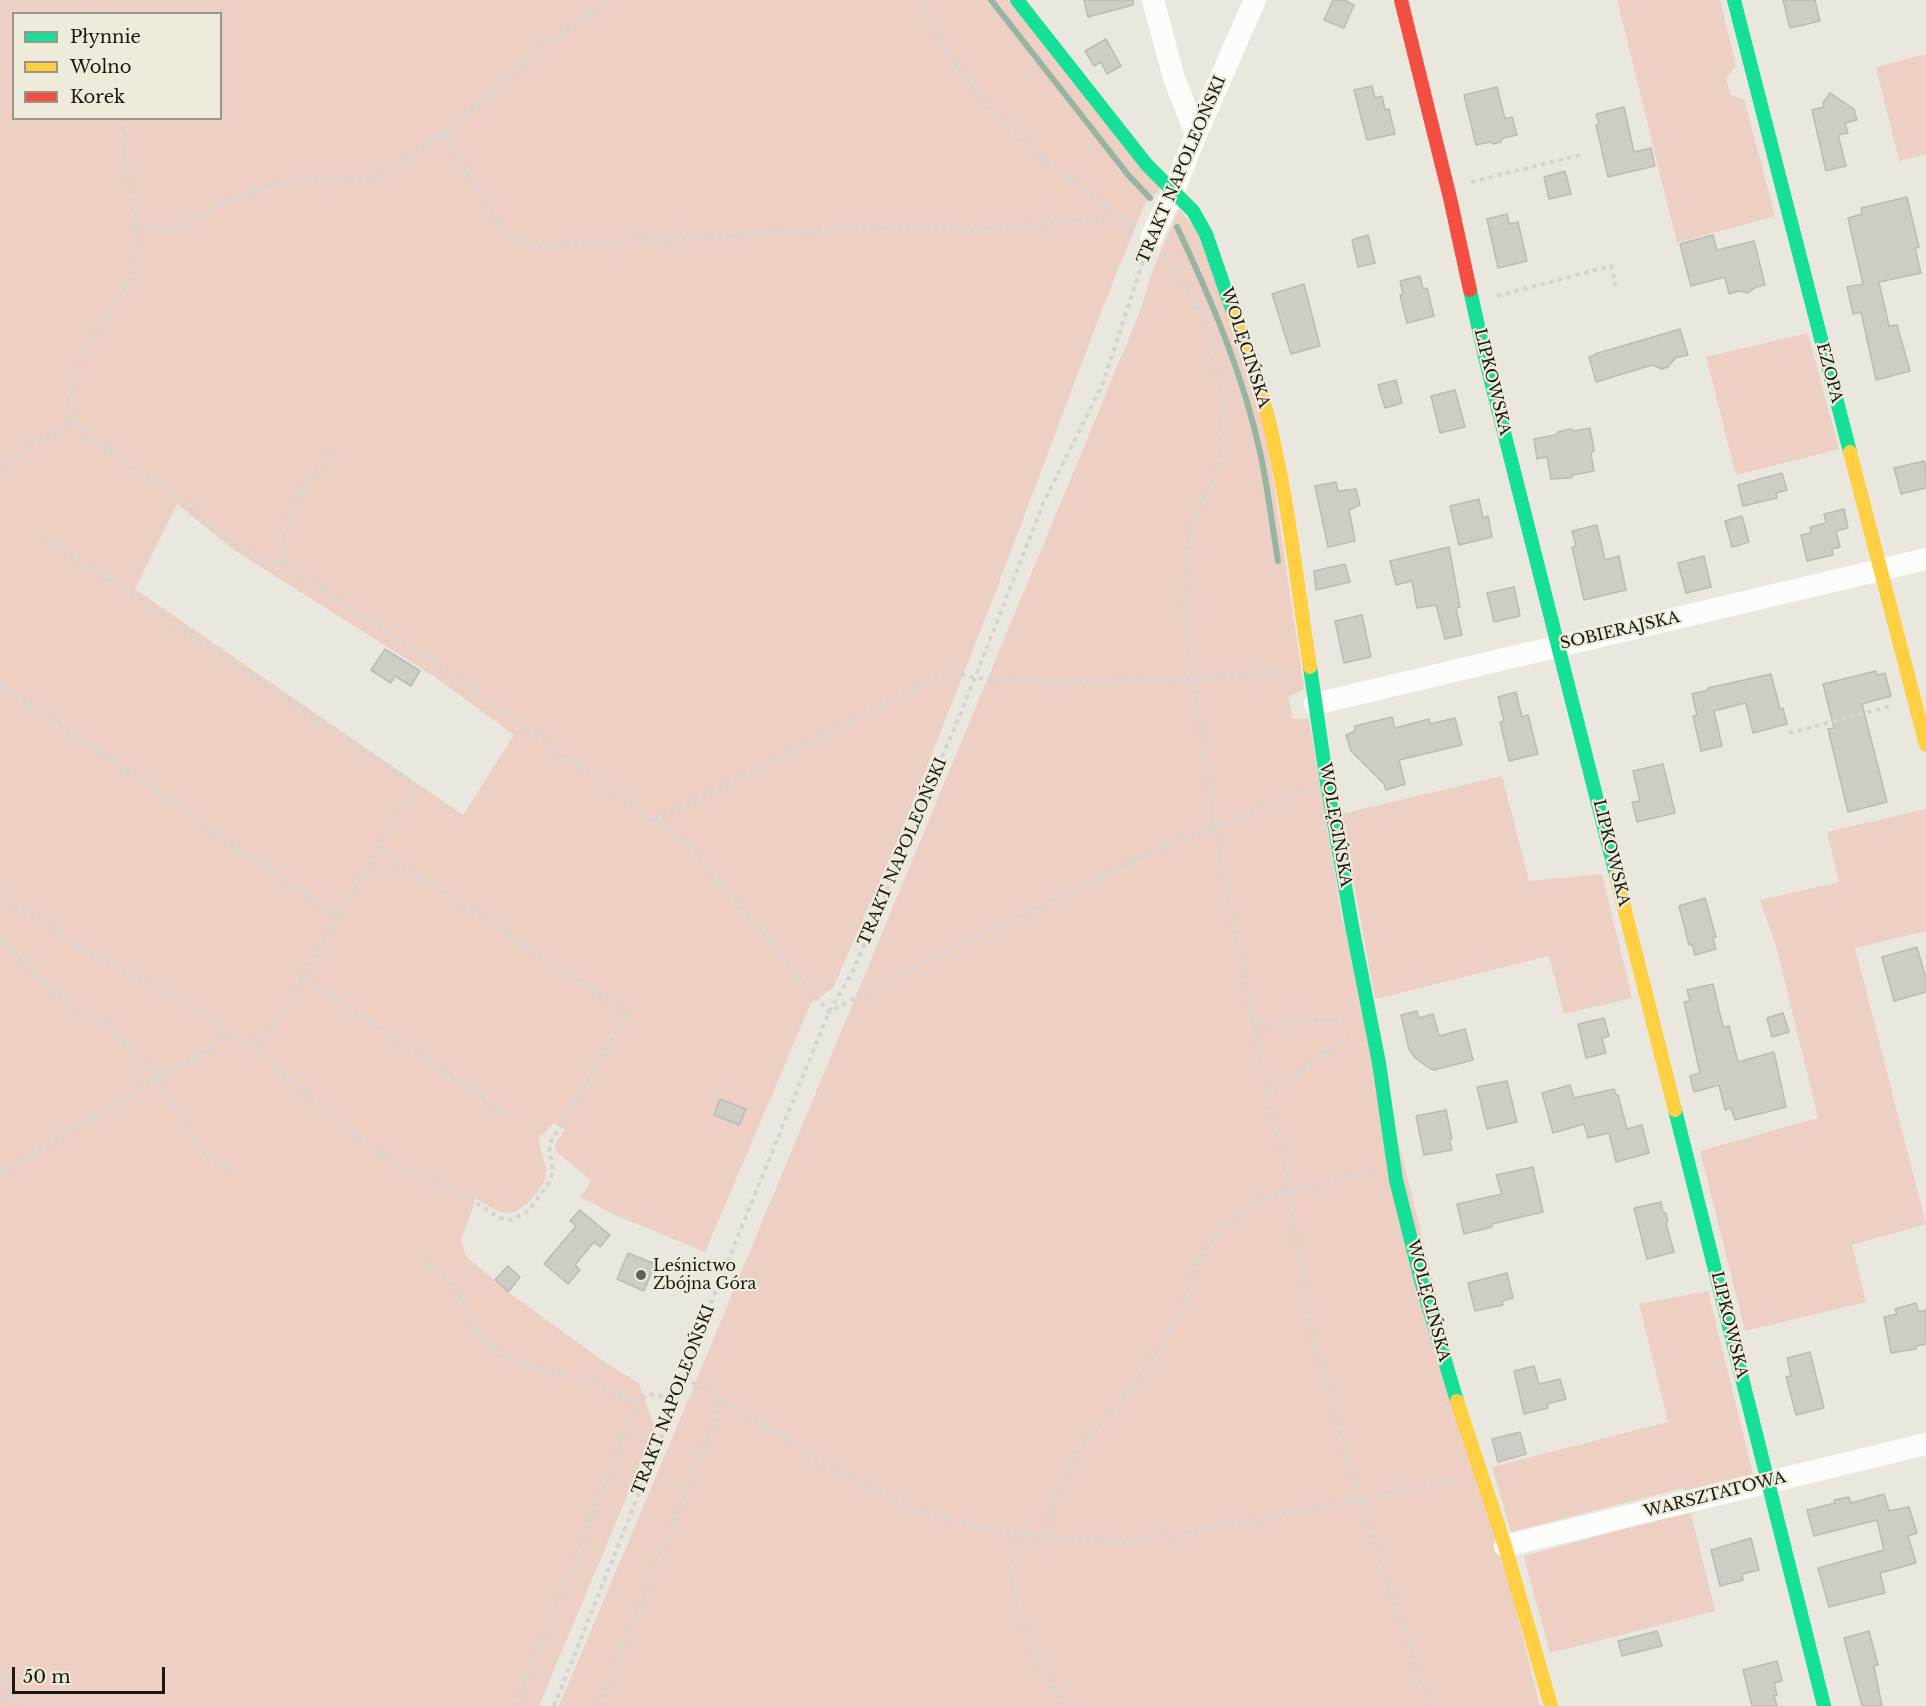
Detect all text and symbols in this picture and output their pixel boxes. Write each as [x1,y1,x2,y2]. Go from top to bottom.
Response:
legend [12,12,222,120]
text: Płynnie [70,26,141,48]
text: Wolno [70,56,132,78]
street label: TRAKT NAPOLEOŃSKI [1134,73,1230,267]
text: Korek [70,86,125,108]
street label: WOLĘCIŃSKA [1216,285,1274,411]
street label: LIPKOWSKA [1469,327,1515,437]
street label: EZOPA [1812,341,1846,405]
street label: SOBIERAJSKA [1558,608,1682,654]
street label: TRAKT NAPOLEOŃSKI [855,755,951,949]
street label: WOLĘCIŃSKA [1315,762,1355,888]
street label: LIPKOWSKA [1588,798,1634,908]
street label: WOLĘCIŃSKA [1402,1238,1454,1364]
place label: Leśnictwo Zbójna Góra [653,1256,756,1294]
marker: Leśnictwo Zbójna Góra [634,1268,648,1282]
street label: LIPKOWSKA [1706,1270,1752,1380]
street label: TRAKT NAPOLEOŃSKI [629,1302,719,1498]
street label: WARSZTATOWA [1642,1468,1788,1522]
scale bar [15,1655,168,1693]
text: 50 m [23,1666,71,1688]

